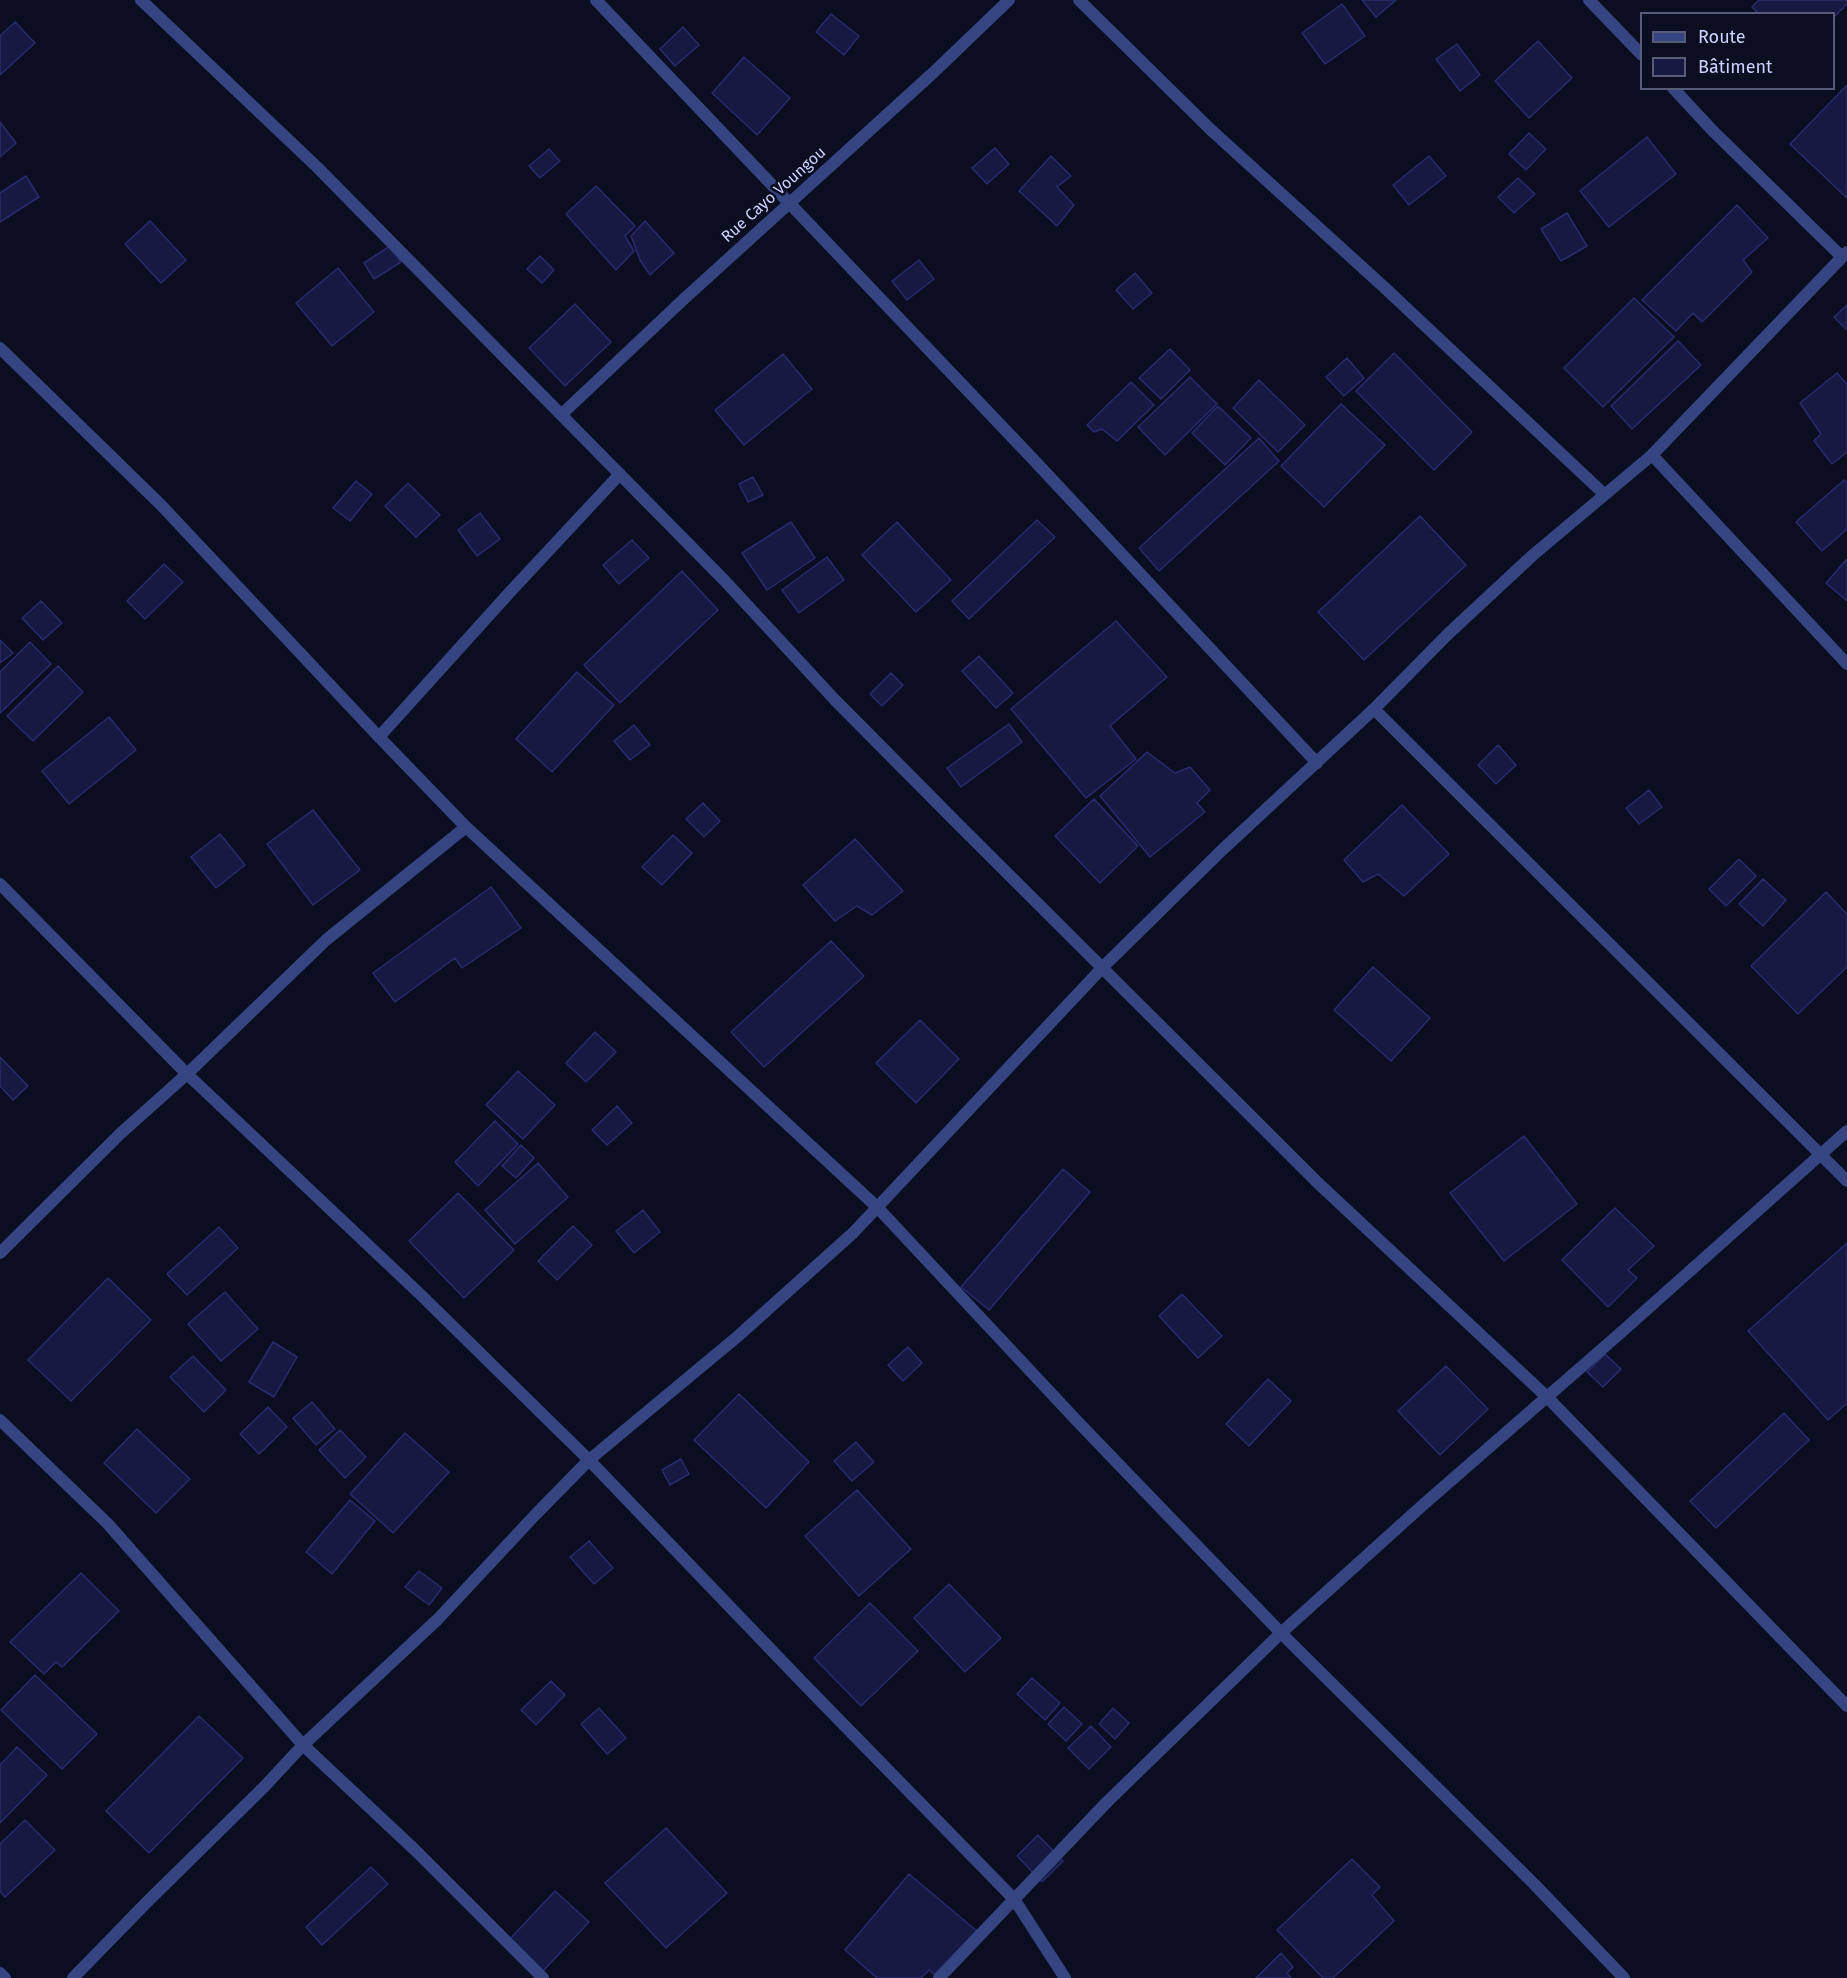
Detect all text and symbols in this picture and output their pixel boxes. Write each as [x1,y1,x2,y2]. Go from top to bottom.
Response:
legend [1640,12,1835,90]
text: Route [1698,26,1746,48]
text: Bâtiment [1698,56,1773,78]
street label: Rue Cayo Voungou [718,143,830,247]

